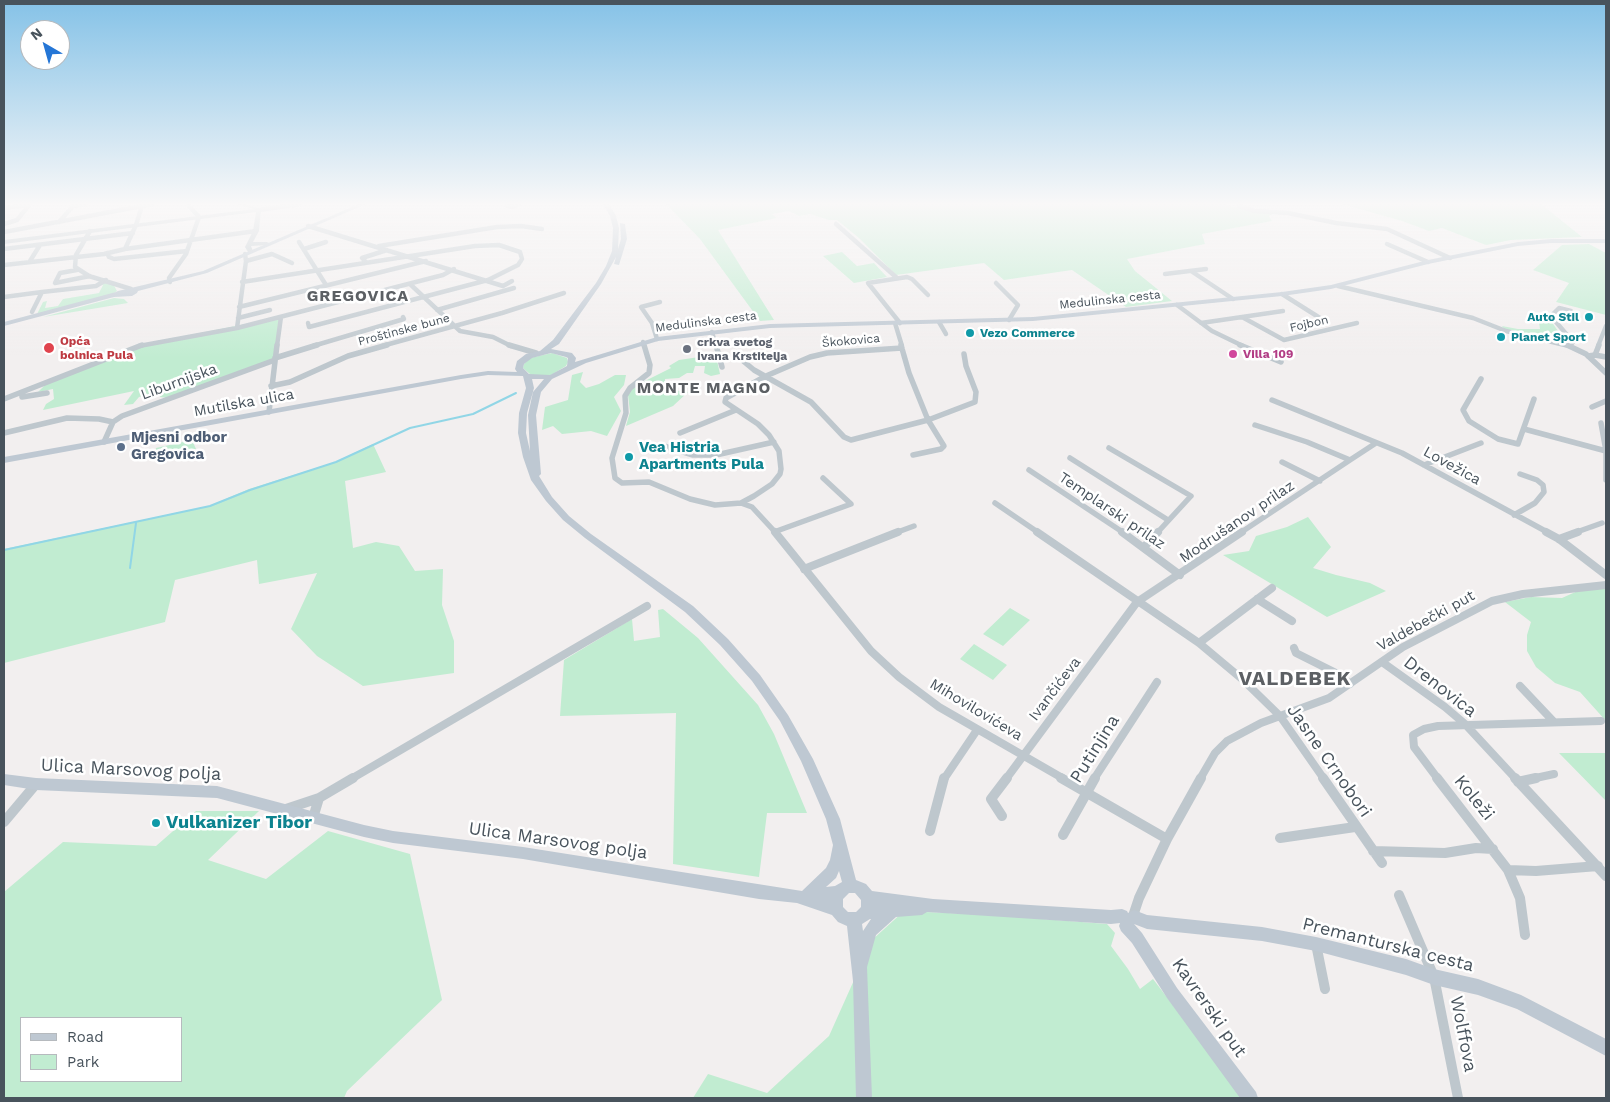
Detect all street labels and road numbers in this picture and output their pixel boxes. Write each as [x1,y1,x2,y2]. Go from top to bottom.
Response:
street label: Medulinska cesta [1059,288,1161,312]
street label: Medulinska cesta [655,309,757,335]
street label: Proštinske bune [357,311,451,349]
street label: Fojbon [1288,313,1330,335]
street label: Škokovica [821,331,881,351]
street label: Liburnijska [138,360,220,404]
street label: Mutilska ulica [193,385,295,421]
street label: Lovežica [1420,443,1484,489]
street label: Templarski prilaz [1055,469,1169,553]
street label: Modrušanov prilaz [1176,477,1298,567]
street label: Valdebečki put [1374,587,1478,655]
street label: Drenovica [1399,652,1481,722]
street label: Ivančićeva [1025,654,1085,724]
street label: Mihovilovićeva [926,675,1026,745]
street label: Jasne Crnobori [1282,700,1376,822]
street label: Putinjina [1066,711,1124,787]
street label: Ulica Marsovog polja [40,754,222,786]
street label: Koleži [1449,771,1499,825]
street label: Ulica Marsovog polja [467,818,649,864]
street label: Premanturska cesta [1300,913,1476,977]
street label: Kavrerski put [1167,954,1251,1062]
street label: Wolffova [1445,994,1481,1074]

